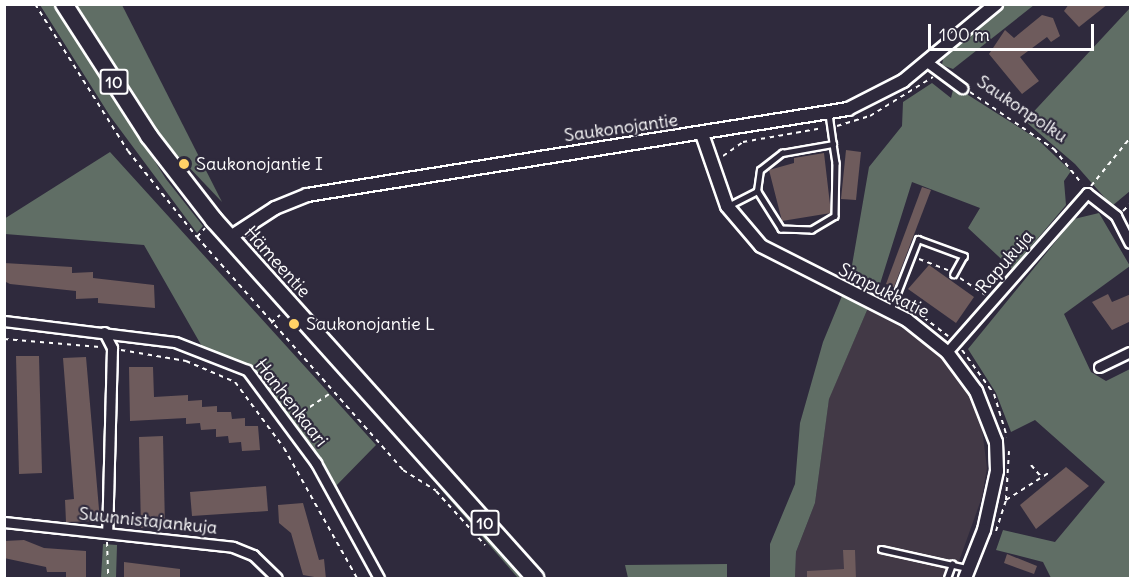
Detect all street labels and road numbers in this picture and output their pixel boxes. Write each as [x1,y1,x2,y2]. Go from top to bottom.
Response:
road number: 10 [99,69,129,95]
street label: Saukonpolku [973,71,1071,147]
street label: Saukonojantie [563,109,679,147]
street label: Hämeentie [239,222,315,302]
street label: Rapukuja [972,226,1038,298]
street label: Simpukkatie [835,259,933,323]
street label: Hanhenkaari [250,355,332,451]
street label: Suunnistajankuja [78,503,218,539]
road number: 10 [470,510,500,536]

